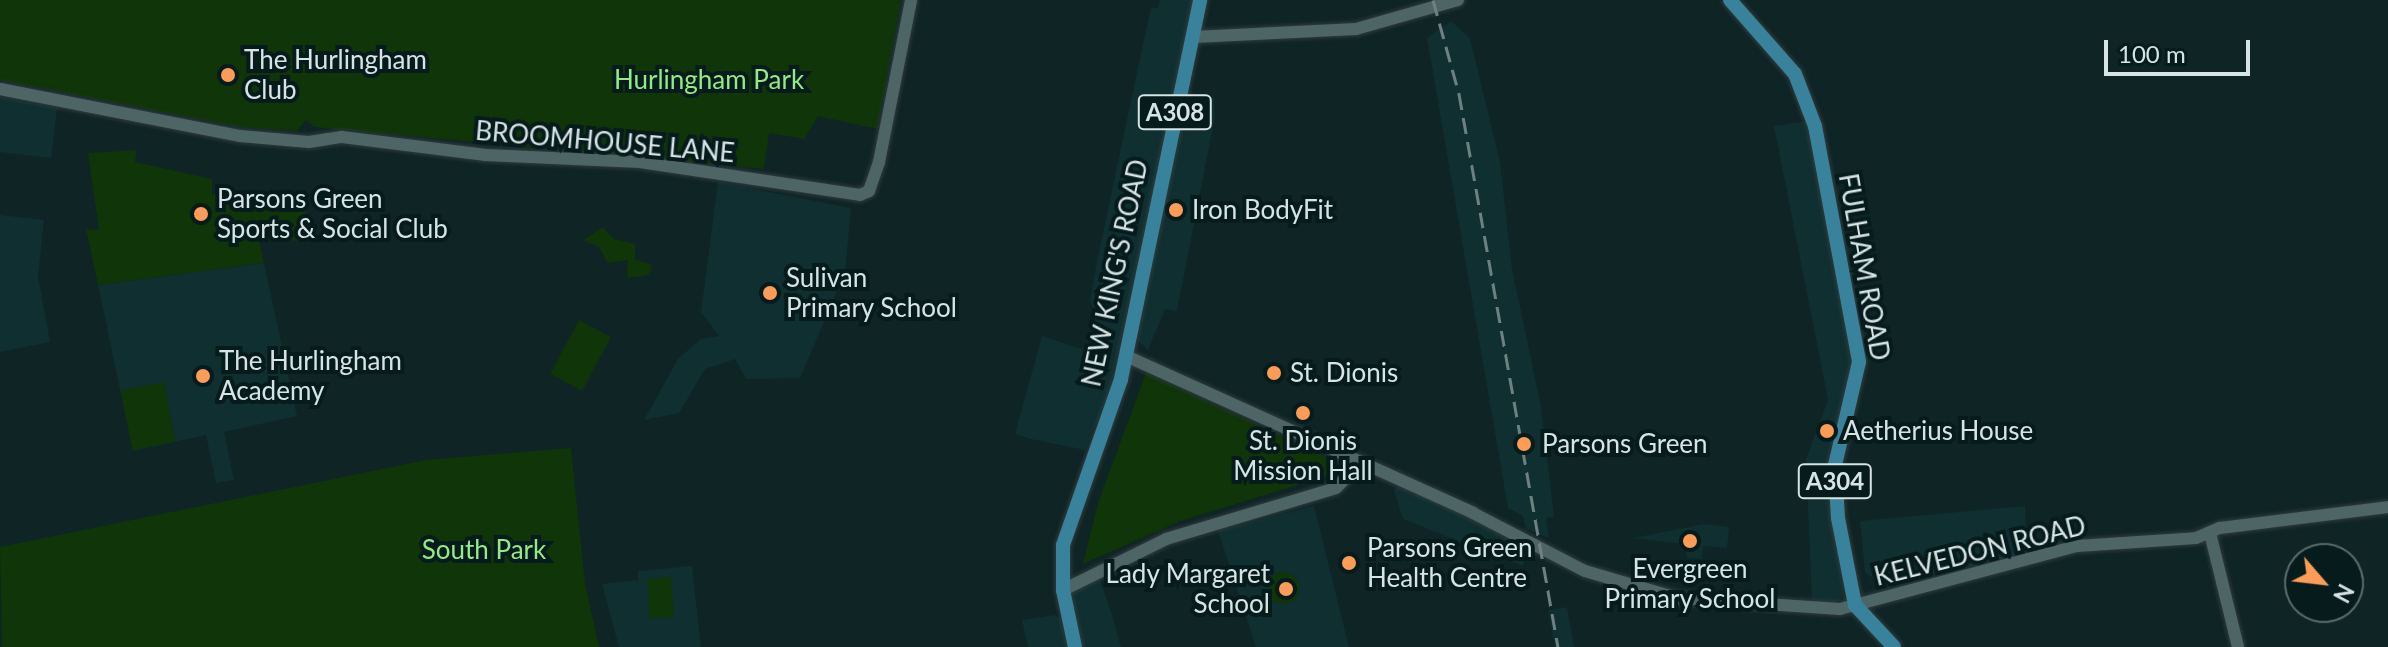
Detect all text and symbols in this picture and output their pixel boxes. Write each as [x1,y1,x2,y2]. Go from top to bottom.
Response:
scale bar [2108,24,2254,74]
text: 100 m [2118,39,2186,68]
place label: The Hurlingham Club [244,44,427,106]
park label: Hurlingham Park [614,64,804,96]
marker: The Hurlingham Club [219,66,237,84]
road number: A308 [1137,92,1213,132]
street label: BROOMHOUSE LANE [474,115,736,169]
street label: NEW KING'S ROAD [1076,156,1154,390]
street label: FULHAM ROAD [1832,171,1896,363]
place label: Parsons Green Sports & Social Club [217,183,448,244]
place label: Iron BodyFit [1192,194,1333,226]
marker: Iron BodyFit [1167,201,1185,219]
marker: Parsons Green Sports & Social Club [192,205,210,223]
place label: Sulivan Primary School [786,262,957,324]
marker: Sulivan Primary School [761,284,779,302]
place label: The Hurlingham Academy [219,345,402,406]
place label: St. Dionis [1290,357,1398,389]
marker: St. Dionis [1265,364,1283,382]
marker: The Hurlingham Academy [194,367,212,385]
marker: St. Dionis Mission Hall [1294,404,1312,422]
place label: Aetherius House [1843,415,2033,447]
marker: Aetherius House [1818,422,1836,440]
place label: St. Dionis Mission Hall [1233,425,1373,486]
place label: Parsons Green [1542,428,1708,460]
marker: Parsons Green [1513,433,1535,455]
road number: A304 [1797,461,1873,501]
street label: KELVEDON ROAD [1871,510,2089,592]
place label: Parsons Green Health Centre [1367,532,1533,594]
marker: Evergreen Primary School [1681,532,1699,550]
park label: South Park [422,534,546,566]
north arrow [2284,543,2364,623]
marker: Parsons Green Health Centre [1338,552,1360,574]
place label: Evergreen Primary School [1604,553,1776,614]
place label: Lady Margaret School [1105,558,1270,620]
marker: Lady Margaret School [1277,580,1295,598]
text: N [2328,580,2360,607]

